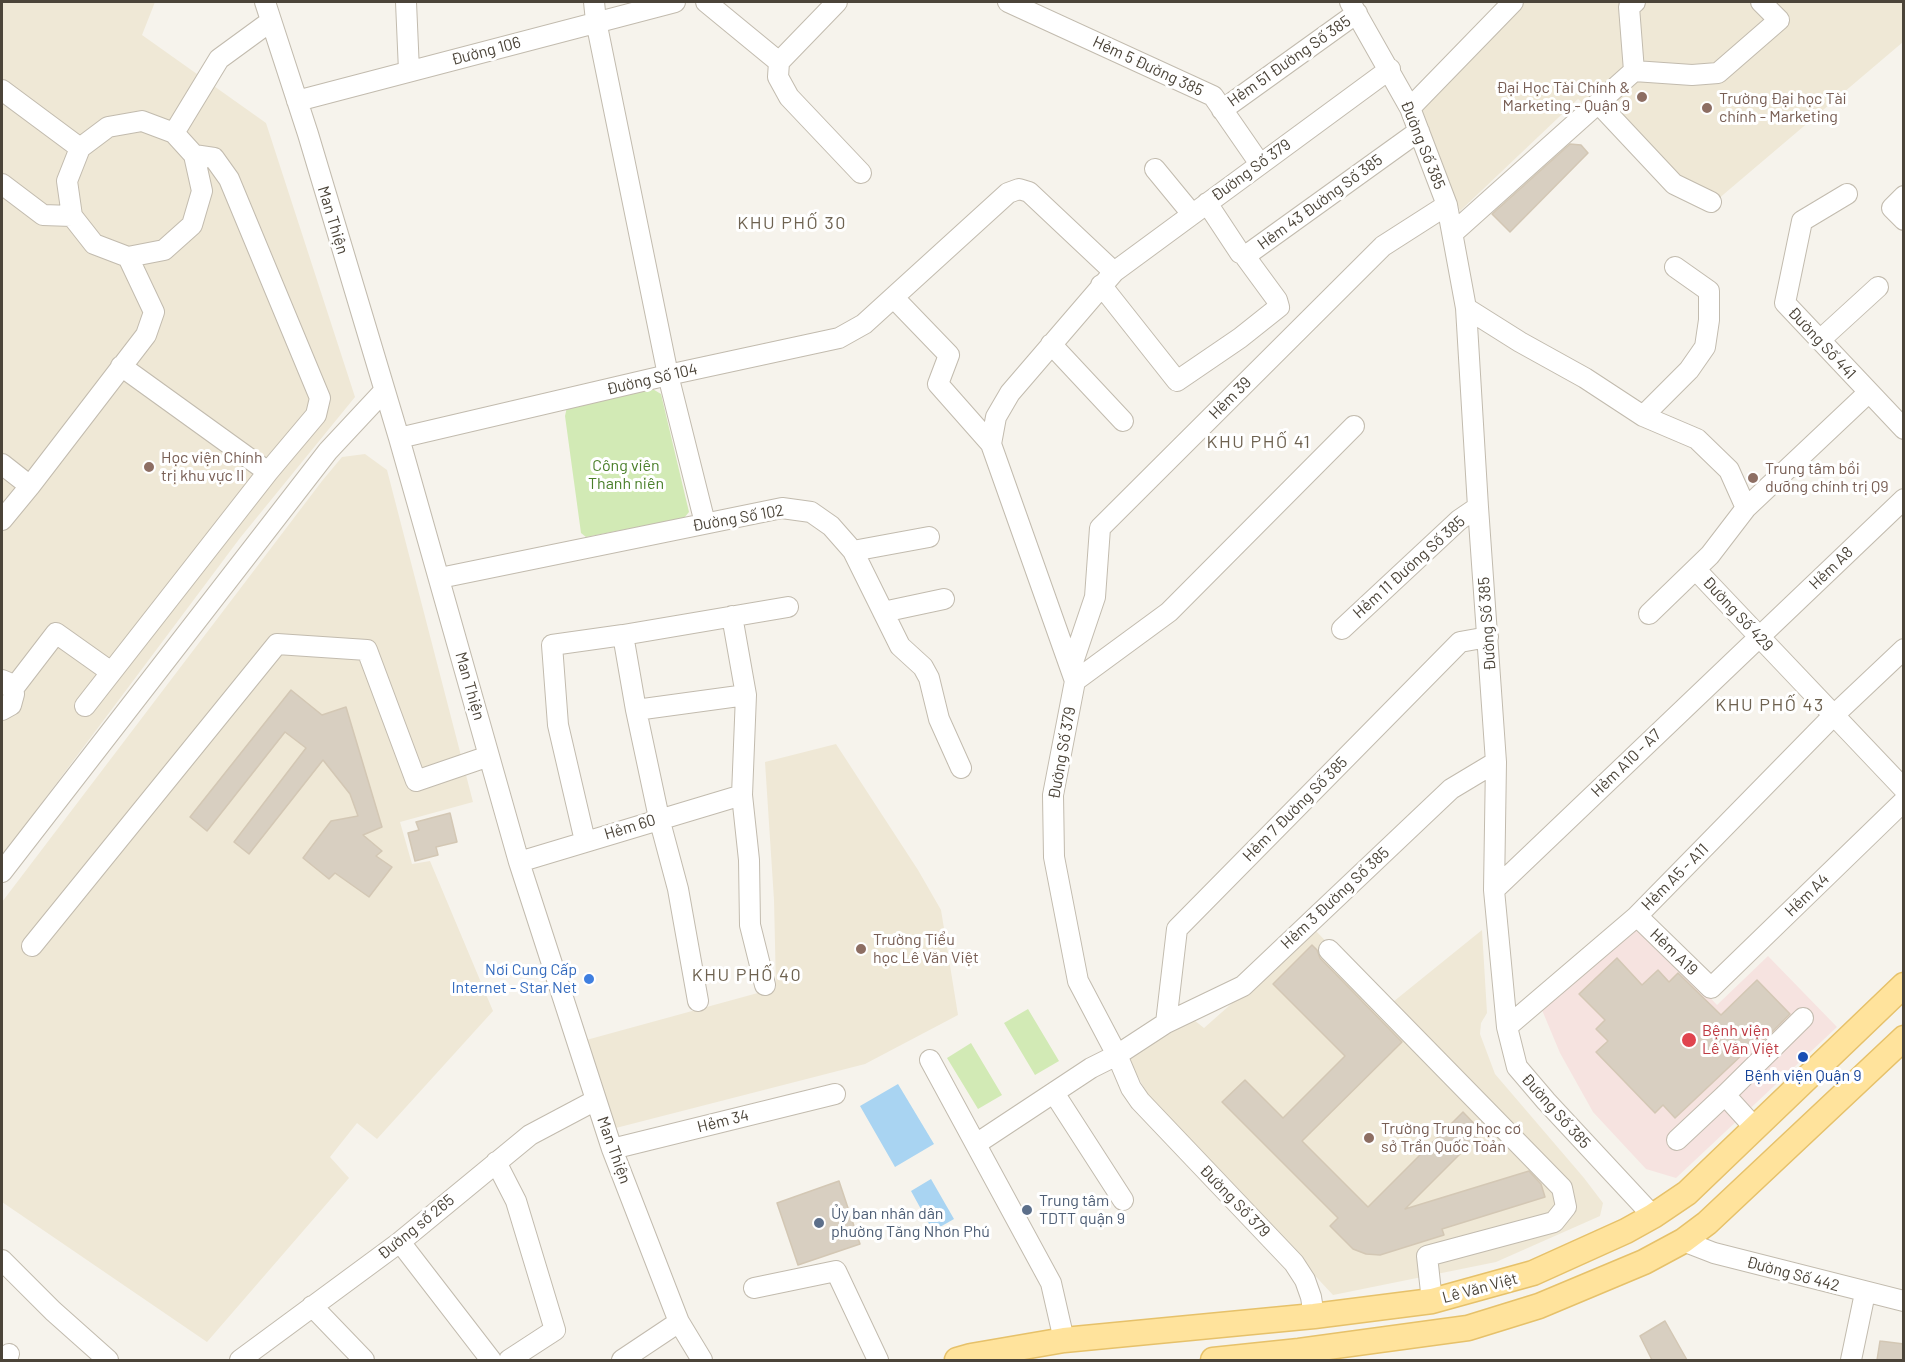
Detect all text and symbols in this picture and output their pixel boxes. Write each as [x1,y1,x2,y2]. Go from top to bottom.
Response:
street label: Hẻm 51 Đường Số 385 [1224,11,1354,111]
street label: Hẻm 5 Đường 385 [1090,32,1206,100]
street label: Đường 106 [449,33,523,69]
place label: Đại Học Tài Chính & Marketing - Quận 9 [1496,78,1630,116]
place label: Trường Đại học Tài chính - Marketing [1719,89,1847,127]
marker: Đại Học Tài Chính & Marketing - Quận 9 [1635,90,1649,104]
street label: Đường Số 385 [1396,98,1450,192]
marker: Trường Đại học Tài chính - Marketing [1700,101,1714,115]
street label: Đường Số 379 [1208,135,1294,205]
street label: Hẻm 43 Đường Số 385 [1254,150,1386,254]
street label: Man Thiện [314,184,352,256]
district label: KHU PHỐ 30 [737,212,847,234]
street label: Đường Số 441 [1784,303,1860,383]
street label: Đường Số 104 [605,359,699,399]
street label: Hẻm 39 [1205,373,1255,423]
district label: KHU PHỐ 41 [1207,431,1311,453]
place label: Học viện Chính trị khu vực II [161,448,263,486]
park label: Công viên Thanh niên [588,456,664,494]
place label: Trung tâm bồi dưỡng chính trị Q9 [1765,459,1889,497]
marker: Học viện Chính trị khu vực II [142,460,156,474]
marker: Trung tâm bồi dưỡng chính trị Q9 [1746,471,1760,485]
street label: Đường Số 102 [691,501,785,535]
street label: Hẻm 11 Đường Số 385 [1349,512,1469,622]
street label: Hẻm A8 [1805,543,1857,593]
street label: Đường Số 429 [1699,573,1777,655]
street label: Đường Số 385 [1474,576,1500,672]
street label: Man Thiện [451,650,489,722]
district label: KHU PHỐ 43 [1715,694,1825,716]
street label: Đường Số 379 [1044,705,1080,801]
street label: Hẻm A10 - A7 [1587,725,1665,801]
street label: Hẻm 7 Đường Số 385 [1239,753,1351,865]
street label: Hẻm 60 [602,810,658,844]
street label: Hẻm A5 - A11 [1637,839,1713,915]
street label: Hẻm 3 Đường Số 385 [1277,843,1393,953]
street label: Hẻm A4 [1781,869,1833,921]
street label: Hẻm A19 [1646,925,1702,979]
place label: Trường Tiểu học Lê Văn Việt [873,930,979,968]
marker: Trường Tiểu học Lê Văn Việt [854,942,868,956]
place label: Nơi Cung Cấp Internet - Star Net [451,960,577,998]
district label: KHU PHỐ 40 [692,964,802,986]
marker: Nơi Cung Cấp Internet - Star Net [582,972,596,986]
place label: Bệnh viện Lê Văn Việt [1702,1021,1779,1059]
marker: Bệnh viện Lê Văn Việt [1680,1031,1698,1049]
marker: Bệnh viện Quận 9 [1796,1050,1810,1064]
place label: Bệnh viện Quận 9 [1744,1066,1862,1086]
street label: Đường Số 385 [1517,1070,1595,1152]
street label: Hẻm 34 [695,1105,751,1137]
street label: Man Thiện [593,1114,635,1186]
place label: Trường Trung học cơ sở Trần Quốc Toản [1381,1119,1521,1157]
marker: Trường Trung học cơ sở Trần Quốc Toản [1362,1131,1376,1145]
street label: Đường Số 379 [1196,1161,1274,1241]
street label: Đường số 265 [374,1190,458,1264]
place label: Trung tâm TDTT quận 9 [1039,1191,1125,1229]
marker: Trung tâm TDTT quận 9 [1020,1203,1034,1217]
place label: Ủy ban nhân dân phường Tăng Nhơn Phú [831,1204,990,1242]
marker: Ủy ban nhân dân phường Tăng Nhơn Phú [812,1216,826,1230]
street label: Đường Số 442 [1744,1252,1842,1296]
street label: Lê Văn Việt [1440,1269,1520,1307]

